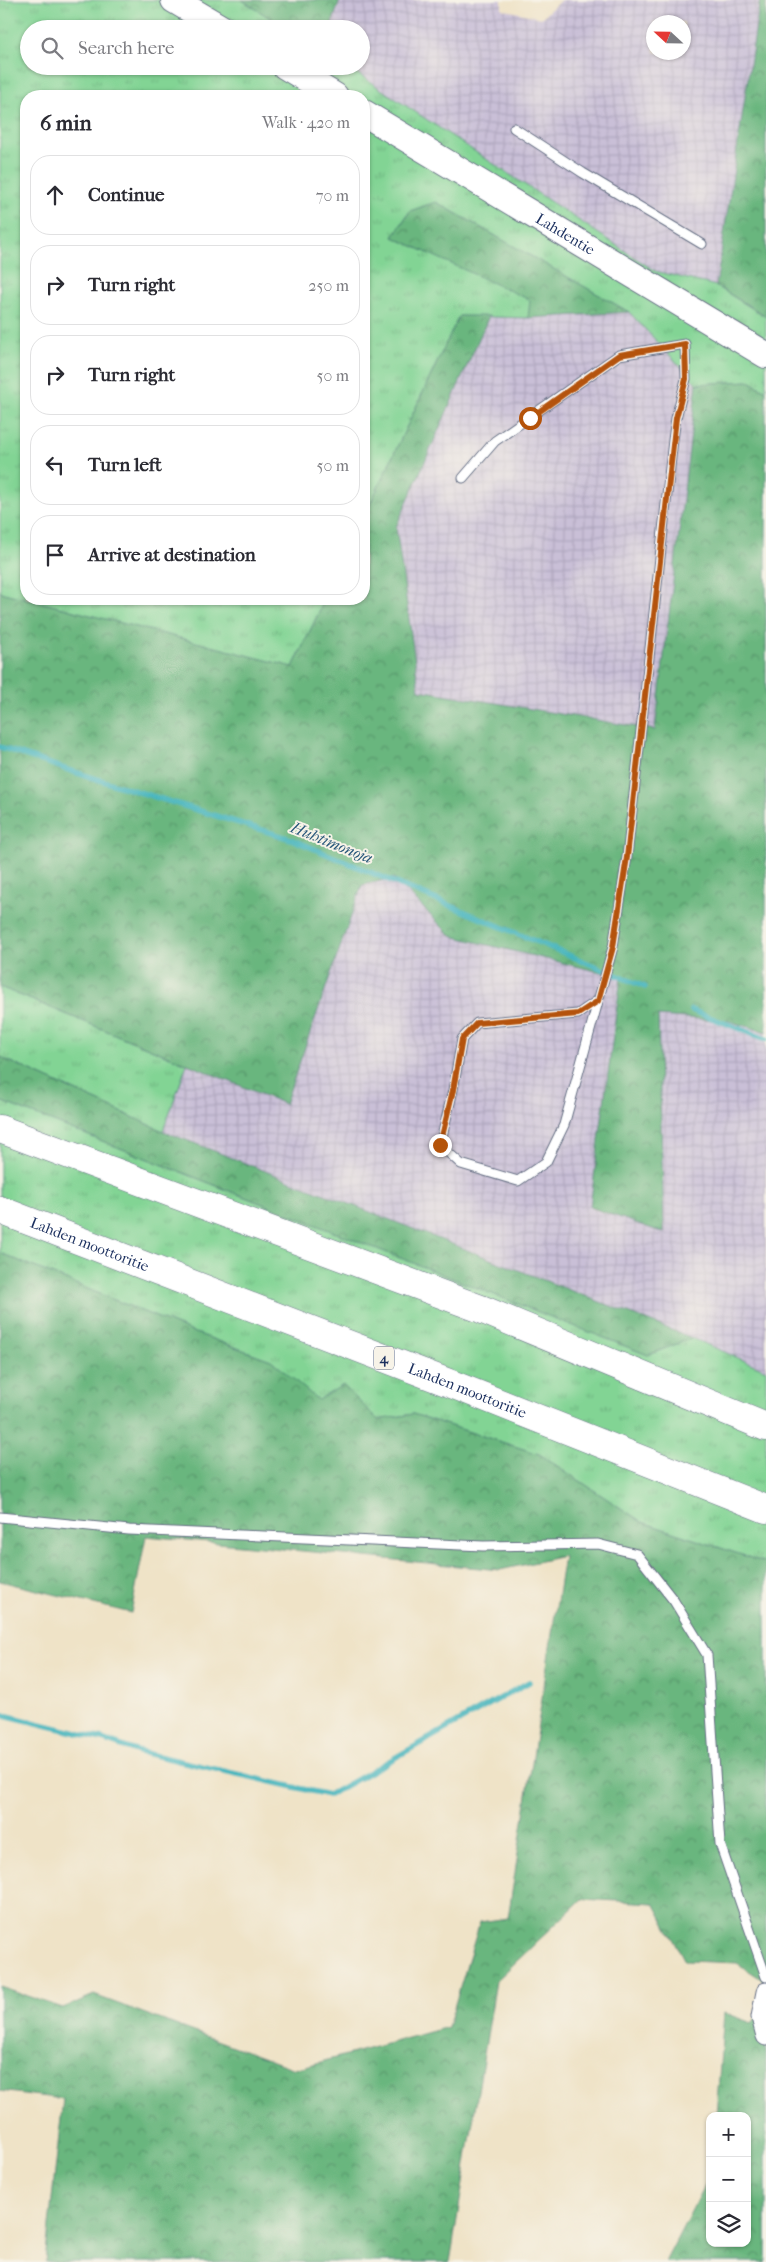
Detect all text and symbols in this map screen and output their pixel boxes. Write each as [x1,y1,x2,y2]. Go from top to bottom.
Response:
north arrow [646,15,691,60]
search box [20,20,370,75]
icon: search [38,34,66,62]
text: Search here [78,37,174,59]
text: 6 min [40,111,92,135]
text: Walk · 420 m [262,113,350,132]
icon: ahead [41,181,69,209]
text: Continue [88,184,164,206]
text: 70 m [316,186,349,205]
street label: Lahdentie [533,210,599,259]
icon: right [41,271,69,299]
text: Turn right [88,274,175,296]
text: 250 m [308,276,349,295]
icon: right [41,361,69,389]
text: Turn right [88,364,175,386]
text: 50 m [317,366,349,385]
route start [519,407,542,430]
icon: left [41,451,69,479]
text: Turn left [88,454,162,476]
text: 50 m [317,456,349,475]
icon: arrive [41,541,69,569]
text: Arrive at destination [88,544,256,566]
water label: Huhtimonoja [287,817,375,867]
route end [429,1134,452,1157]
street label: Lahden moottoritie [28,1214,152,1276]
road number: 4 [374,1346,394,1370]
street label: Lahden moottoritie [406,1359,530,1422]
map controls [706,2112,751,2247]
button: + [706,2112,751,2157]
button: − [706,2157,751,2202]
button: layers [706,2202,751,2247]

